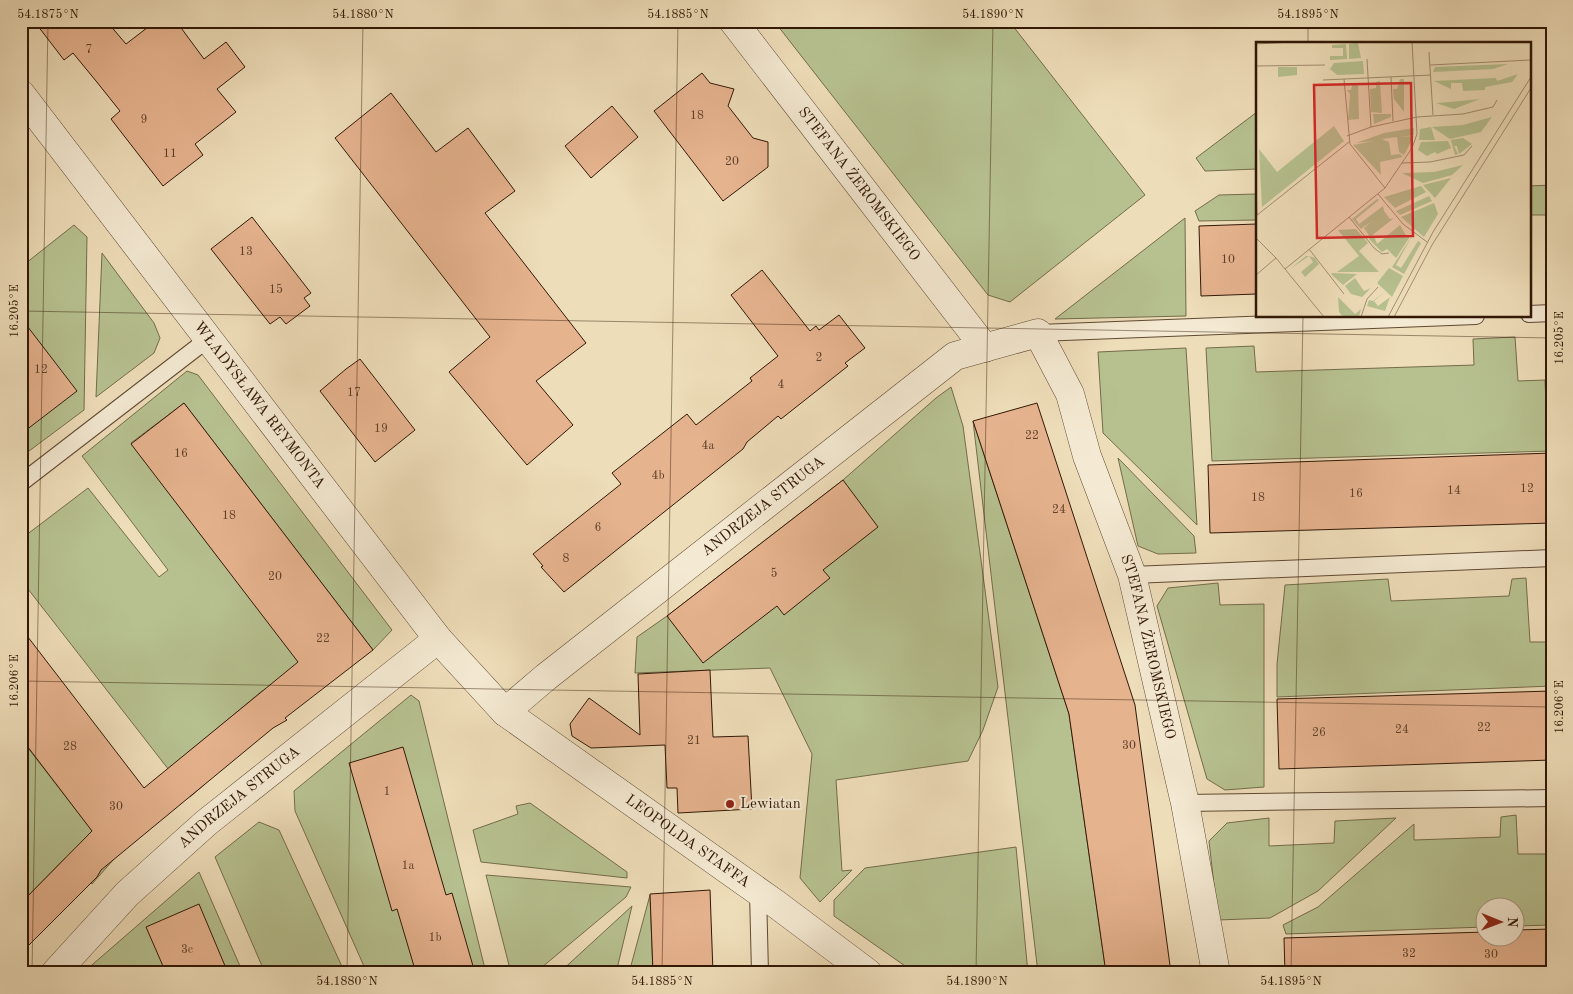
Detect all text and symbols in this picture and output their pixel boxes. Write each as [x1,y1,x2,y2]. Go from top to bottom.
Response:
text: 54.1875°N [17,8,79,21]
text: 54.1880°N [332,8,394,21]
text: 54.1885°N [647,8,709,21]
text: 54.1890°N [962,8,1024,21]
text: 54.1895°N [1277,8,1339,21]
inset map [1256,42,1530,318]
house number: 7 [86,44,92,56]
street label: STEFANA ŻEROMSKIEGO [795,104,923,264]
house number: 18 [690,110,704,122]
house number: 9 [141,114,147,126]
house number: 11 [163,148,177,160]
house number: 20 [725,156,739,168]
house number: 13 [239,246,253,258]
house number: 10 [1221,254,1235,266]
house number: 15 [269,283,283,296]
text: 16.205°E [8,284,21,338]
text: 16.205°E [1553,311,1566,365]
street label: WŁADYSŁAWA REYMONTA [191,319,328,492]
house number: 2 [816,352,822,364]
house number: 12 [34,364,48,376]
house number: 4 [778,379,785,391]
house number: 17 [347,387,361,399]
house number: 19 [374,423,388,435]
house number: 22 [1025,430,1039,442]
house number: 4a [702,440,715,452]
house number: 16 [174,448,188,460]
street label: ANDRZEJA STRUGA [699,453,828,559]
house number: 4b [651,470,665,482]
house number: 12 [1520,483,1534,495]
house number: 14 [1447,485,1461,497]
house number: 16 [1349,488,1363,500]
house number: 18 [1251,492,1265,504]
house number: 24 [1052,504,1066,516]
house number: 18 [222,510,236,522]
house number: 6 [595,522,602,534]
house number: 8 [563,553,570,565]
street label: STEFANA ŻEROMSKIEGO [1117,553,1177,741]
house number: 5 [771,567,778,580]
house number: 20 [268,571,282,583]
house number: 22 [316,633,330,645]
text: 16.206°E [9,654,21,708]
text: 16.206°E [1554,680,1566,734]
house number: 22 [1477,722,1491,734]
house number: 24 [1395,724,1409,736]
house number: 26 [1312,727,1326,739]
house number: 21 [687,735,701,747]
house number: 30 [1122,740,1136,752]
house number: 28 [63,741,77,753]
street label: ANDRZEJA STRUGA [176,744,303,851]
house number: 1 [384,786,390,798]
street label: LEOPOLDA STAFFA [622,792,753,891]
place label: Lewiatan [740,797,801,812]
marker: Lewiatan [724,798,736,810]
house number: 30 [109,801,123,813]
house number: 1a [402,860,415,872]
north arrow [1476,896,1526,946]
text: N [1505,917,1519,928]
house number: 1b [428,932,442,944]
house number: 3c [181,944,193,956]
house number: 32 [1402,948,1416,960]
house number: 30 [1484,949,1498,961]
text: 54.1880°N [316,975,378,988]
text: 54.1885°N [631,975,693,988]
text: 54.1890°N [946,975,1008,988]
text: 54.1895°N [1260,975,1322,988]

